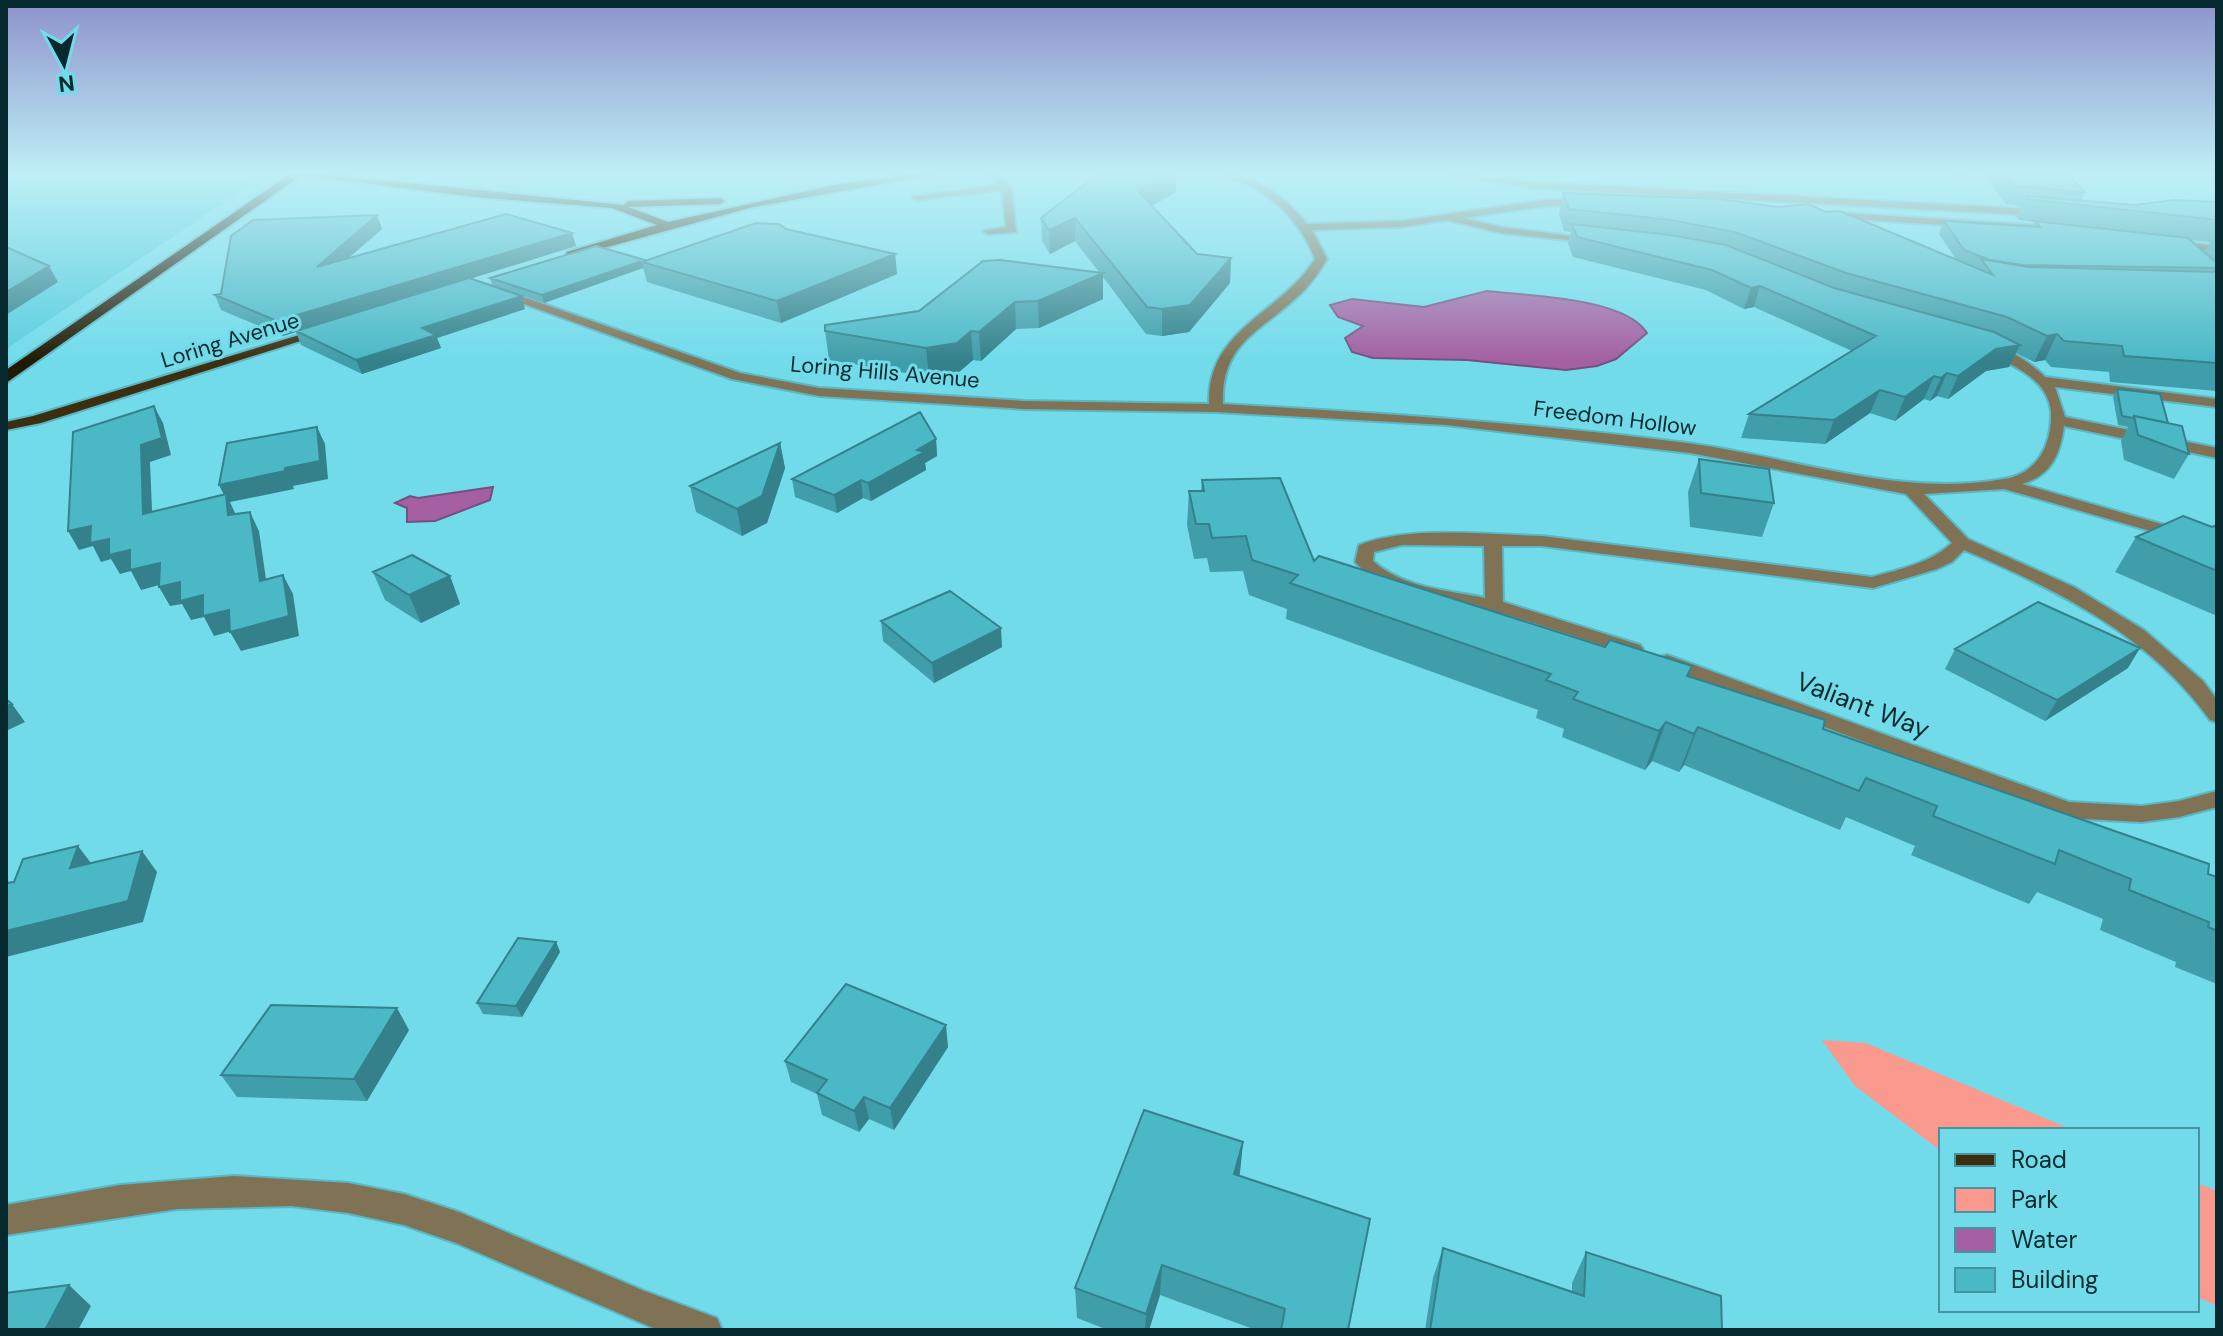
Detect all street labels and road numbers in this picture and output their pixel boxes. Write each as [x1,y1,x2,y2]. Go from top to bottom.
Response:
street label: Loring Avenue [157,305,303,375]
street label: Loring Hills Avenue [789,349,981,395]
street label: Freedom Hollow [1532,394,1698,442]
street label: Valiant Way [1791,664,1935,746]

